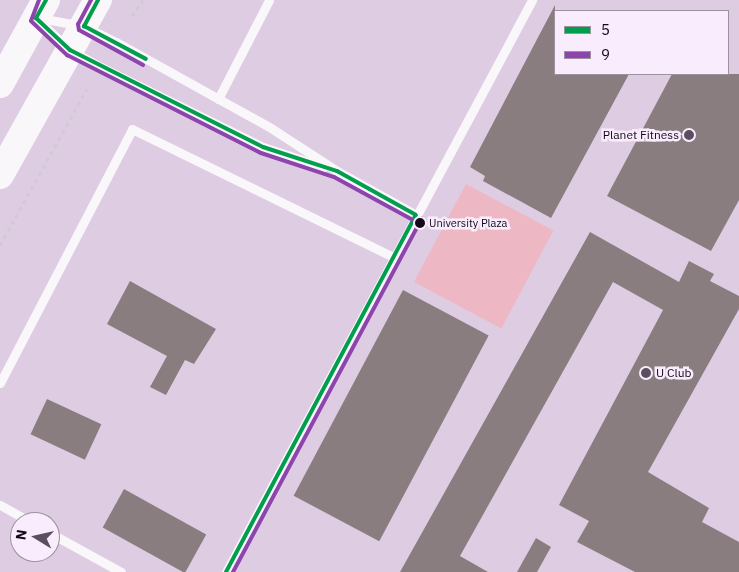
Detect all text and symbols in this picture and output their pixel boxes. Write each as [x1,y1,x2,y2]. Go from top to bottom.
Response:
legend [554,10,729,75]
text: 5 [601,20,610,39]
text: 9 [601,45,610,64]
place label: Planet Fitness [603,128,679,142]
marker: Planet Fitness [683,129,695,141]
place label: University Plaza [429,216,507,230]
marker: University Plaza [415,218,425,228]
place label: U Club [656,366,691,380]
marker: U Club [640,367,652,379]
north arrow [10,512,60,562]
text: N [11,528,31,541]

